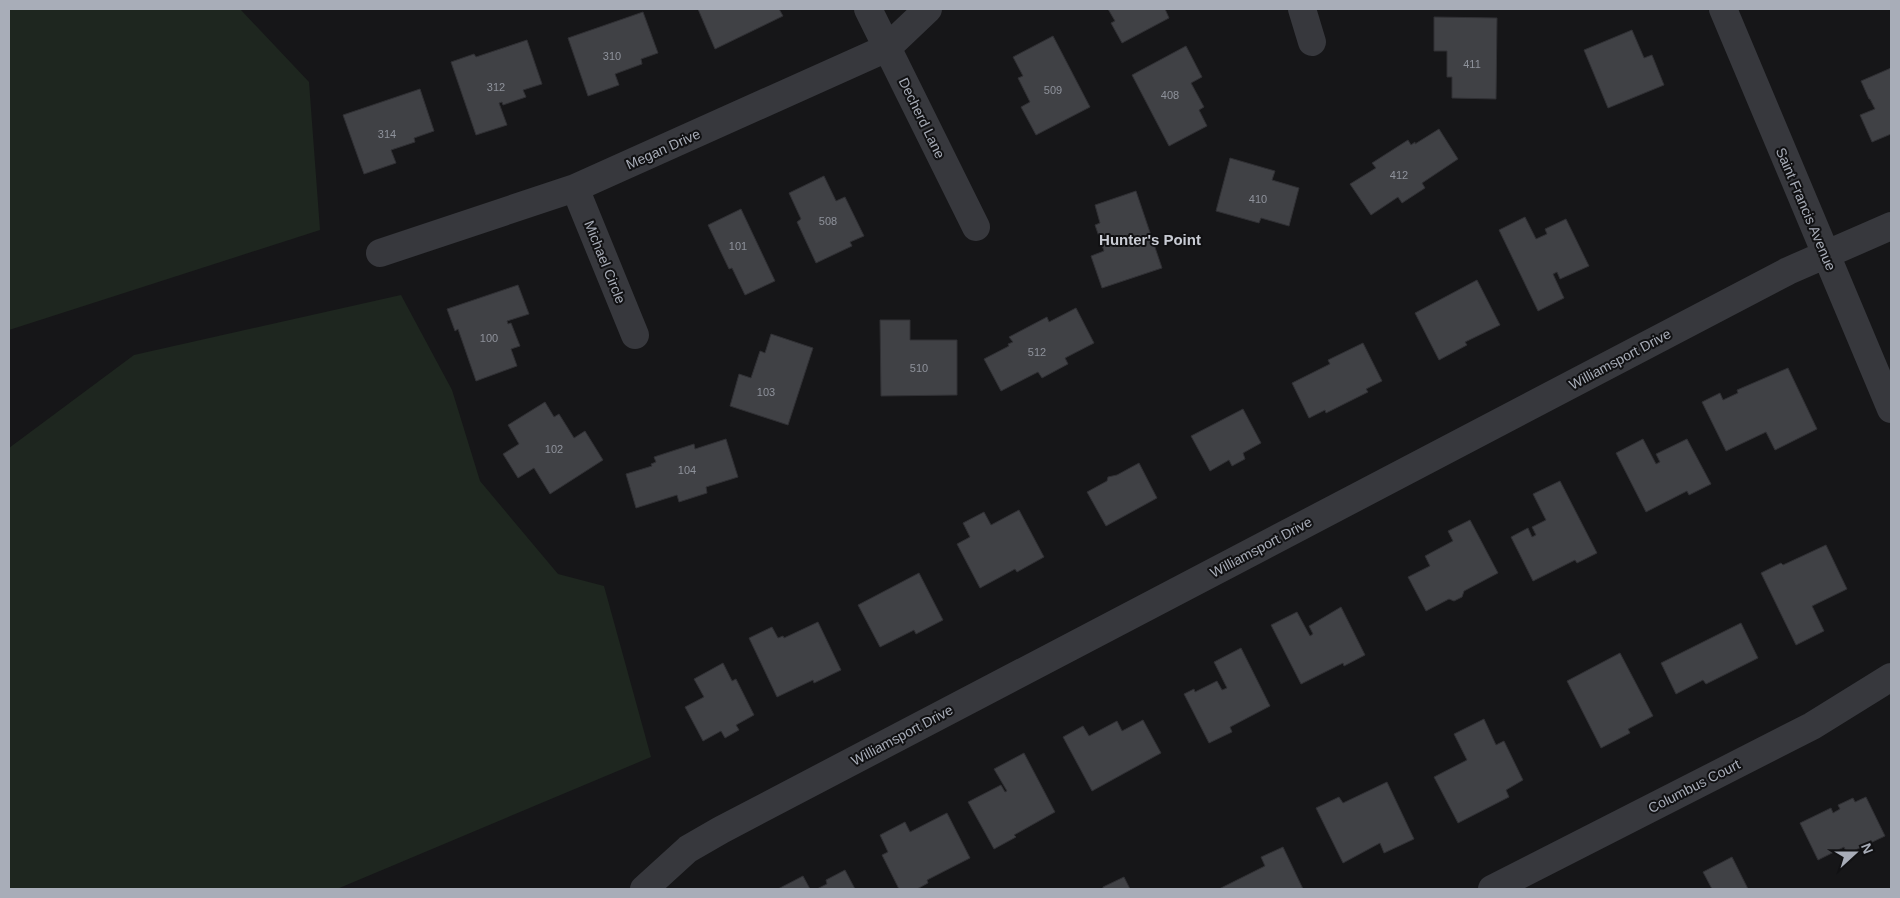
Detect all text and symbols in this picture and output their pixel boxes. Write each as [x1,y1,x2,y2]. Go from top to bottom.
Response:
house number: 310 [603,50,621,62]
house number: 411 [1463,58,1481,70]
street label: Decherd Lane [896,75,949,161]
house number: 312 [487,81,505,93]
house number: 509 [1044,84,1062,96]
house number: 408 [1161,89,1179,101]
street label: Megan Drive [623,125,703,172]
house number: 314 [378,128,396,140]
street label: Saint Francis Avenue [1773,145,1839,273]
house number: 412 [1390,169,1408,181]
house number: 410 [1249,193,1267,205]
house number: 508 [819,215,837,227]
street label: Michael Circle [581,218,629,306]
district label: Hunter's Point [1099,231,1201,248]
house number: 101 [729,240,747,252]
street label: Williamsport Drive [1566,325,1674,393]
house number: 100 [480,332,498,344]
house number: 512 [1028,346,1046,358]
house number: 510 [910,362,928,374]
house number: 103 [757,386,775,398]
house number: 102 [545,443,563,455]
house number: 104 [678,464,696,476]
street label: Williamsport Drive [1207,513,1315,581]
street label: Williamsport Drive [848,701,956,769]
street label: Columbus Court [1645,756,1743,816]
north arrow [1830,828,1880,878]
text: N [1858,841,1876,856]

